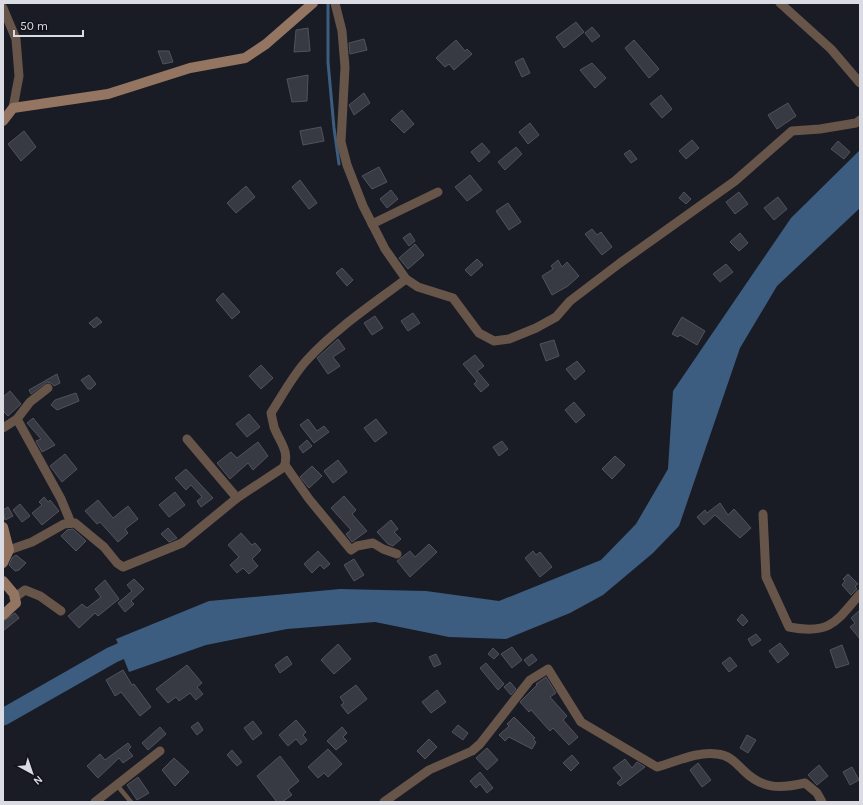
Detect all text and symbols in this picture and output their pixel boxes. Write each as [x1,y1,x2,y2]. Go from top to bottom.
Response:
scale bar [14,12,83,38]
text: 50 m [20,19,48,33]
north arrow [12,753,52,793]
text: N [31,773,45,788]

